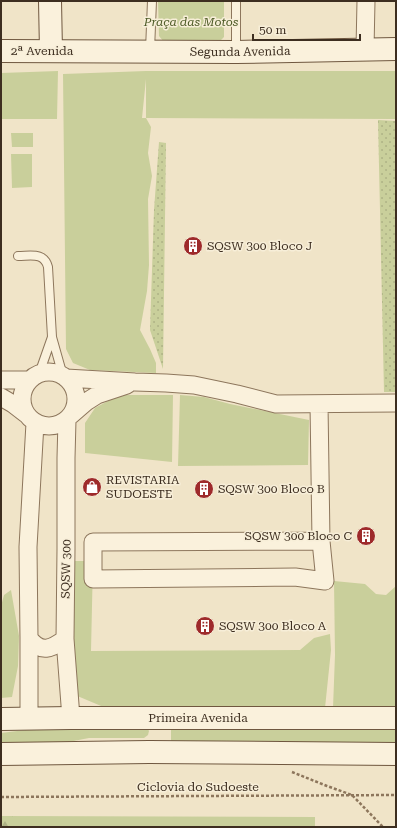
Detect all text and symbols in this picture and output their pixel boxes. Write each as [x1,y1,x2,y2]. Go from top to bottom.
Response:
park label: Praça das Motos [143,15,239,29]
scale bar [253,16,360,42]
text: 50 m [259,23,286,37]
street label: 2ª Avenida [11,44,74,58]
street label: Segunda Avenida [190,44,291,59]
building icon: SQSW 300 Bloco J [182,235,204,257]
place label: SQSW 300 Bloco J [207,239,313,253]
place label: REVISTARIA SUDOESTE [106,473,180,501]
shop icon: REVISTARIA SUDOESTE [81,476,103,498]
building icon: SQSW 300 Bloco B [193,478,215,500]
place label: SQSW 300 Bloco B [218,482,325,496]
building icon: SQSW 300 Bloco C [355,525,377,547]
place label: SQSW 300 Bloco C [245,529,352,543]
street label: SQSW 300 [58,539,74,599]
building icon: SQSW 300 Bloco A [194,615,216,637]
place label: SQSW 300 Bloco A [219,619,327,633]
street label: Primeira Avenida [148,711,248,725]
street label: Ciclovia do Sudoeste [137,780,259,794]

